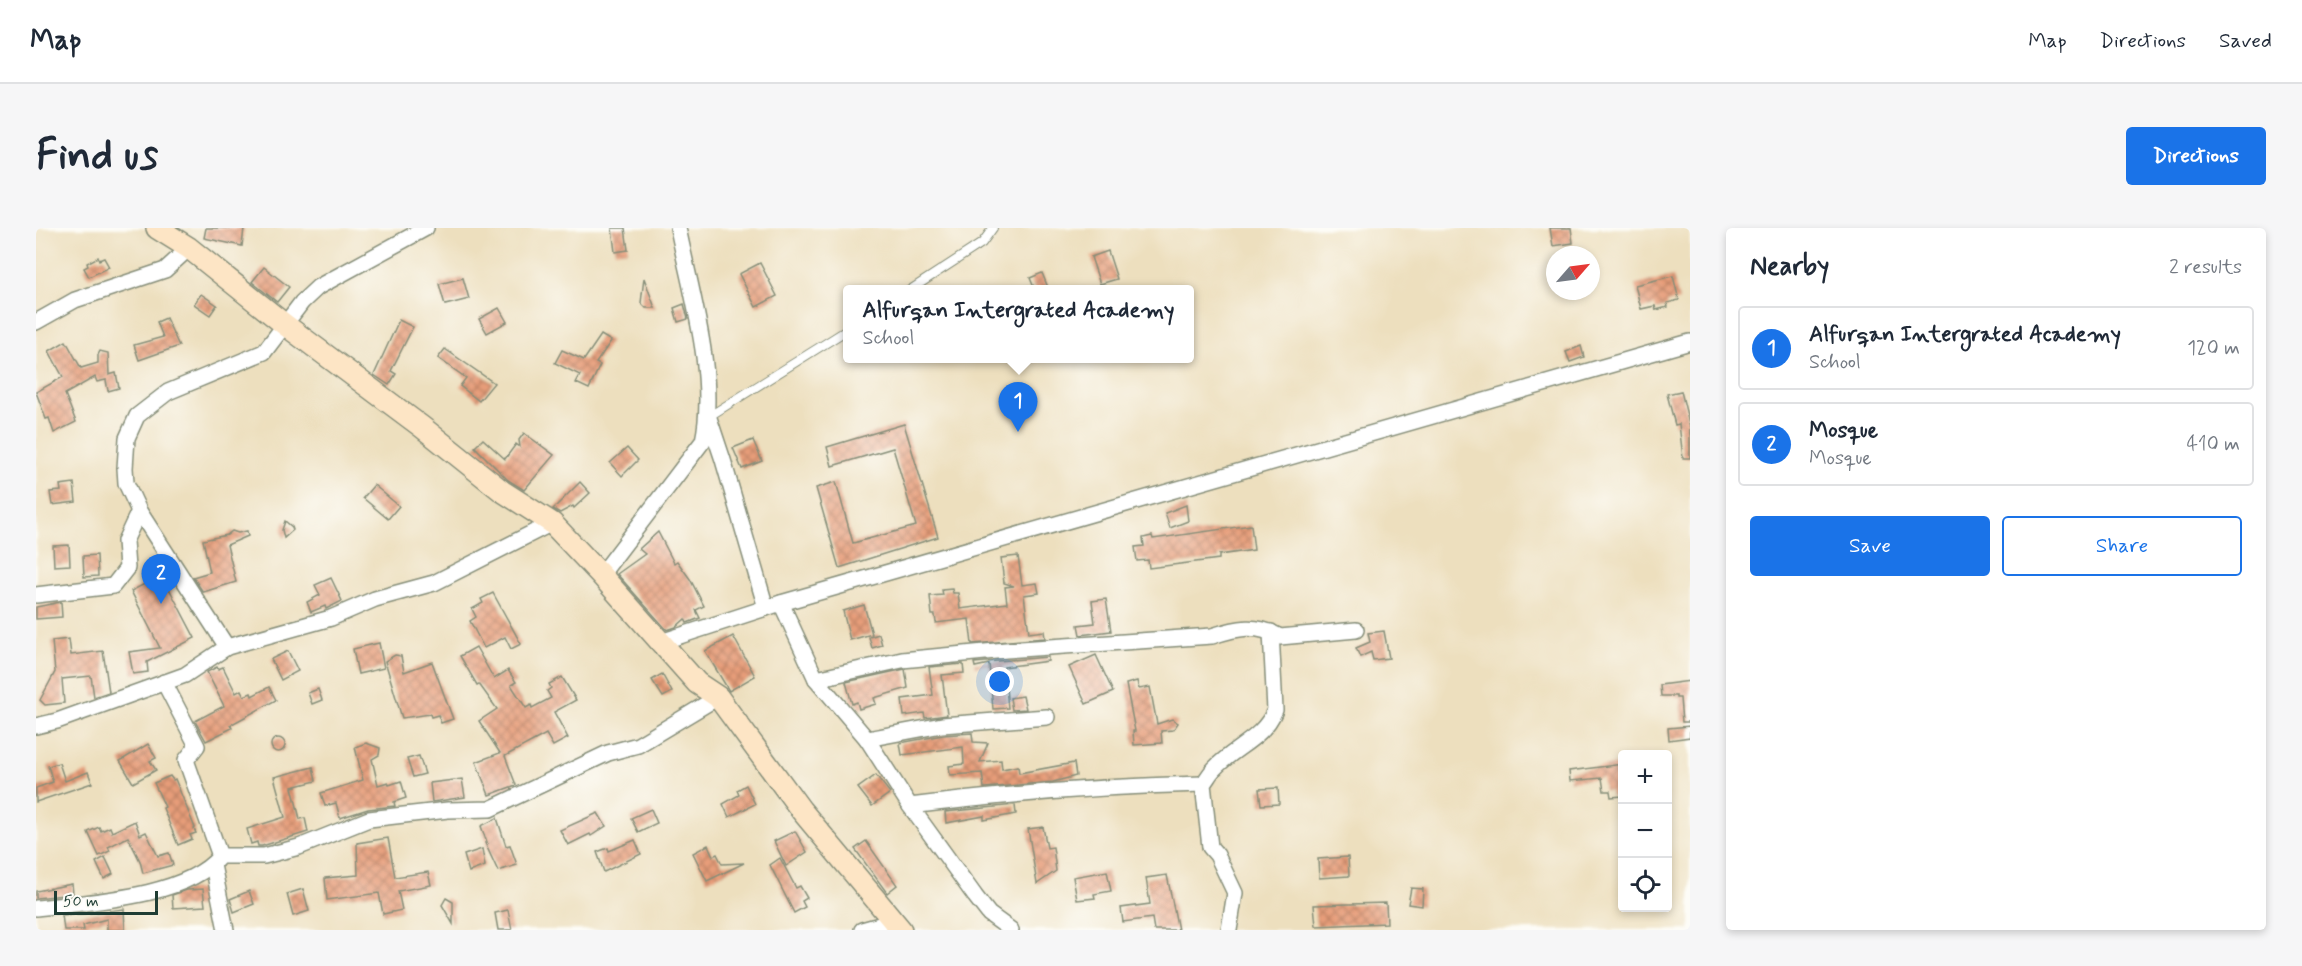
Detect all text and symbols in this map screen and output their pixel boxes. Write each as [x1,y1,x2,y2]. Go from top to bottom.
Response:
text: Map [30,23,81,60]
text: Map [2028,27,2067,55]
text: Directions [2100,27,2186,55]
text: Saved [2219,27,2272,55]
button: Directions [2126,127,2266,185]
text: Find us [36,129,158,184]
north arrow [1546,246,1600,300]
text: Nearby [1750,250,1829,284]
text: 2 results [2169,254,2242,281]
popup [843,285,1194,363]
text: Alfurqan Intergrated Academy [863,297,1174,325]
text: Alfurqan Intergrated Academy [1809,321,2121,349]
text: School [863,325,914,352]
text: 1 [1767,335,1776,362]
text: 120 m [2187,335,2240,362]
text: School [1809,349,1861,376]
pin: 1 [998,382,1038,432]
text: Mosque [1809,417,1878,445]
text: 2 [1767,431,1776,458]
text: 410 m [2186,431,2240,458]
text: Mosque [1809,445,1872,472]
button: Save [1750,516,1990,576]
button: Share [2002,516,2242,576]
pin: 2 [142,554,180,604]
your location [985,667,1014,696]
map controls [1618,750,1672,912]
button: + [1618,750,1672,804]
button: − [1618,804,1672,858]
button: locate [1618,858,1672,912]
scale bar [54,888,158,916]
text: 50 m [63,891,99,912]

